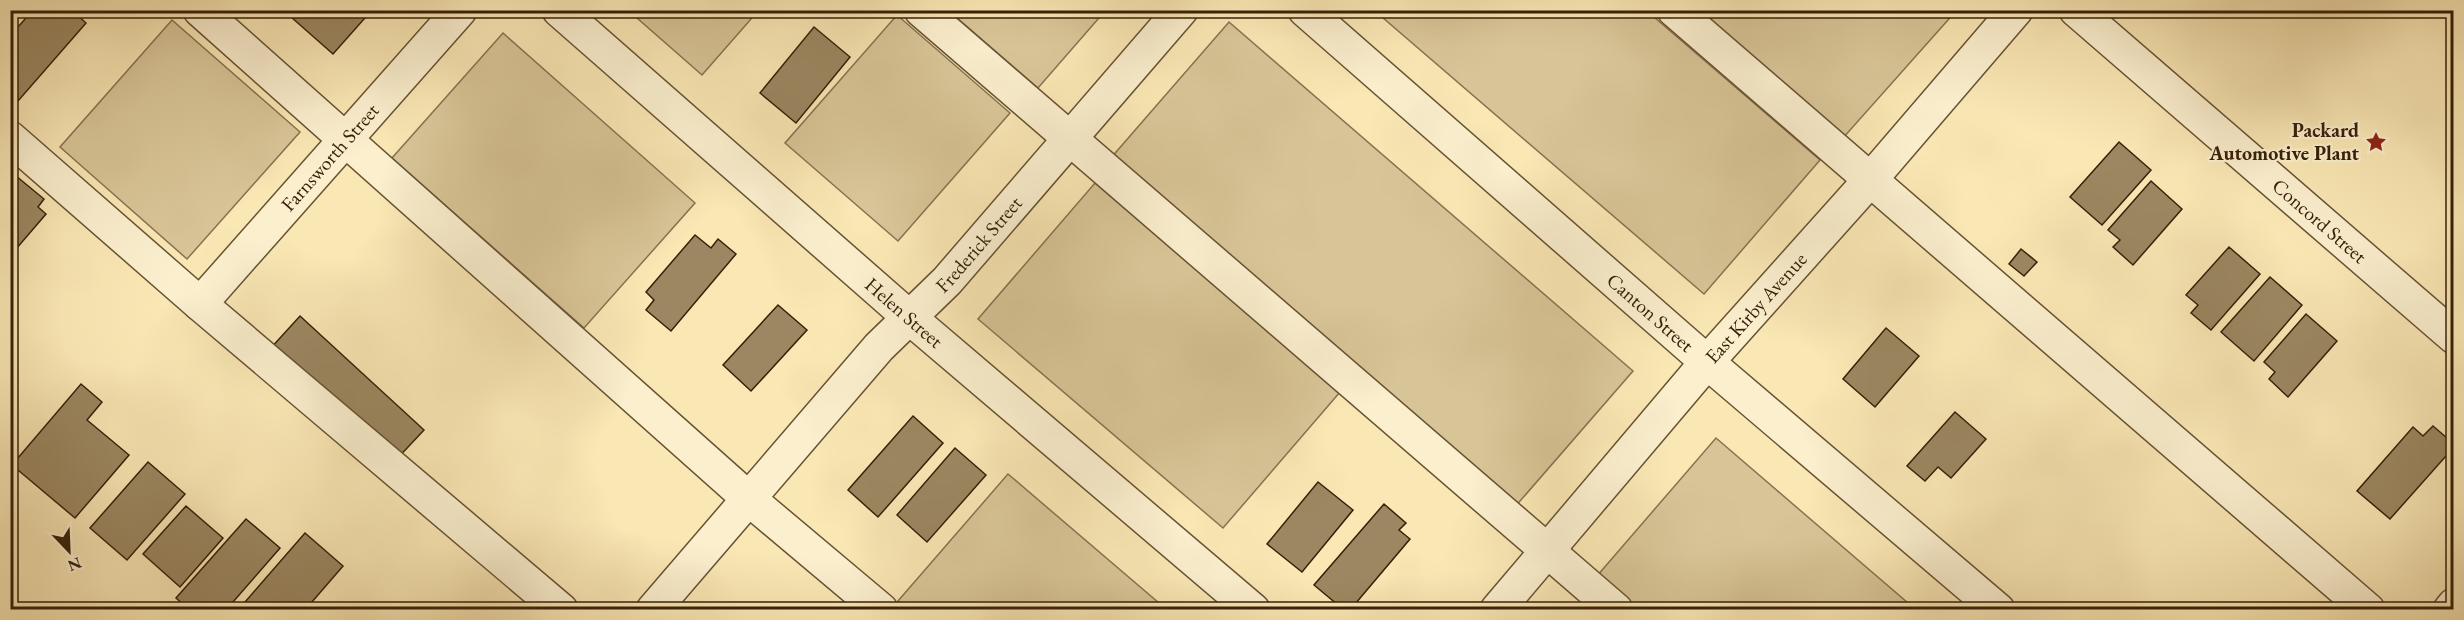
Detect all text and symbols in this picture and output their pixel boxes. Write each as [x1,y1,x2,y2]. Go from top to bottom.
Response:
street label: Farnsworth Street [275,97,385,217]
place label: Packard Automotive Plant [2208,117,2359,166]
place icon: Packard Automotive Plant [2364,130,2388,154]
street label: Concord Street [2267,173,2373,269]
street label: Frederick Street [930,190,1028,298]
street label: East Kirby Avenue [1699,246,1812,369]
street label: Canton Street [1601,267,1700,358]
street label: Helen Street [860,272,949,354]
north arrow [39,521,99,581]
text: N [65,552,85,577]

